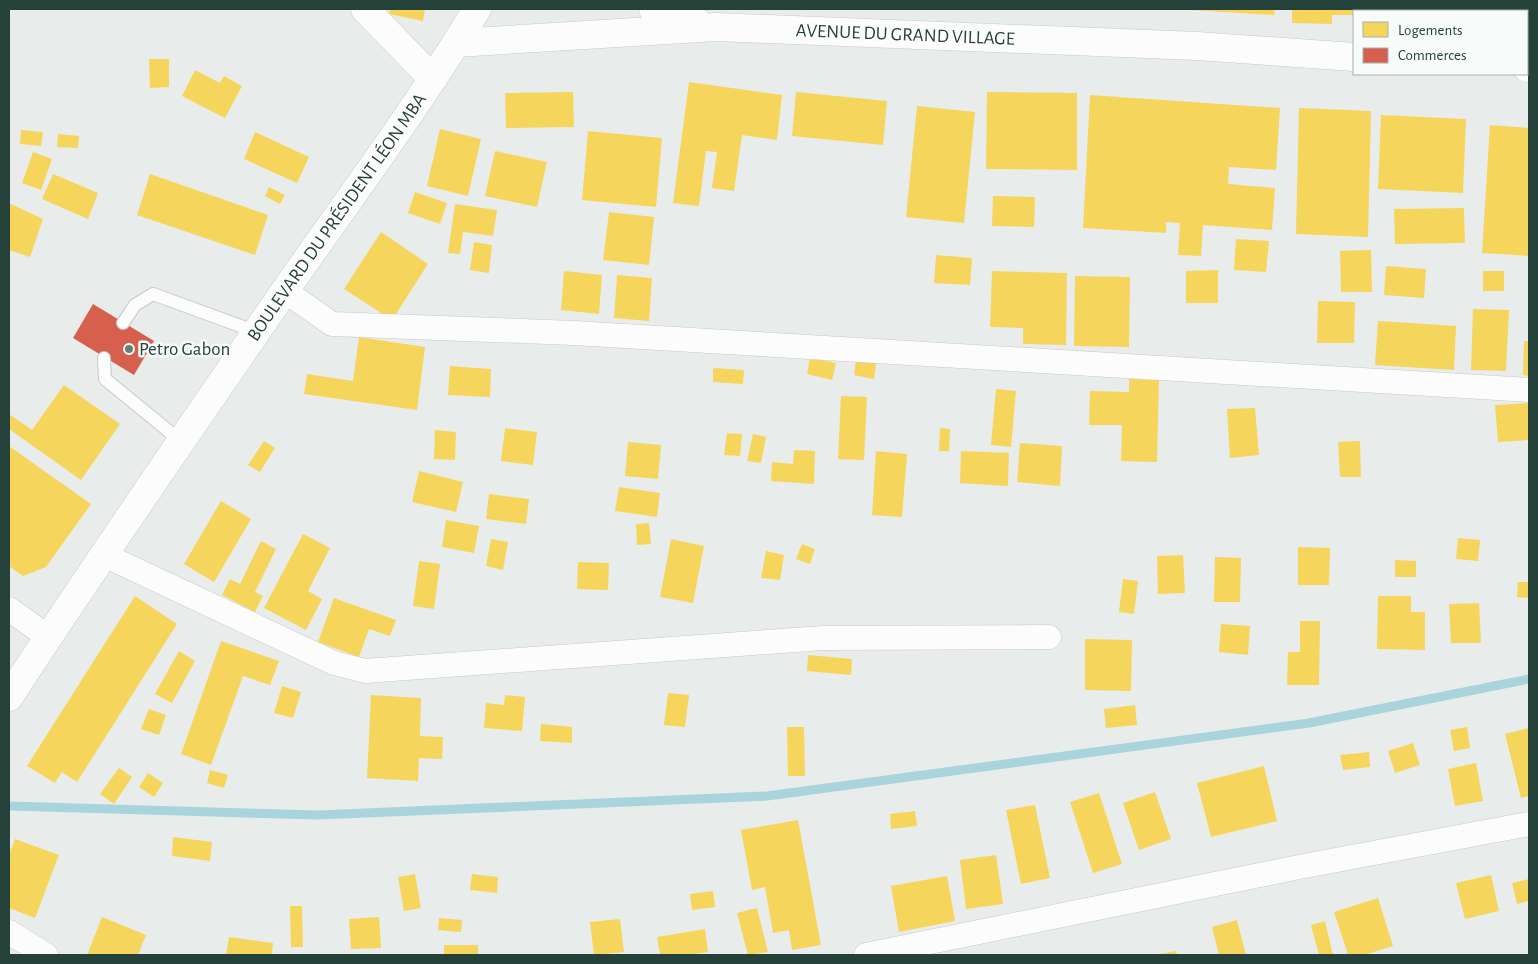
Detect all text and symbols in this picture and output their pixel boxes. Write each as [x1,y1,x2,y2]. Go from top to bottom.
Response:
legend [1353,10,1528,75]
street label: AVENUE DU GRAND VILLAGE [795,21,1015,48]
text: Logements [1398,23,1463,38]
text: Commerces [1398,48,1467,63]
street label: BOULEVARD DU PRÉSIDENT LÉON MBA [244,90,430,344]
place label: Petro Gabon [139,340,230,359]
marker: Petro Gabon [123,343,135,355]

